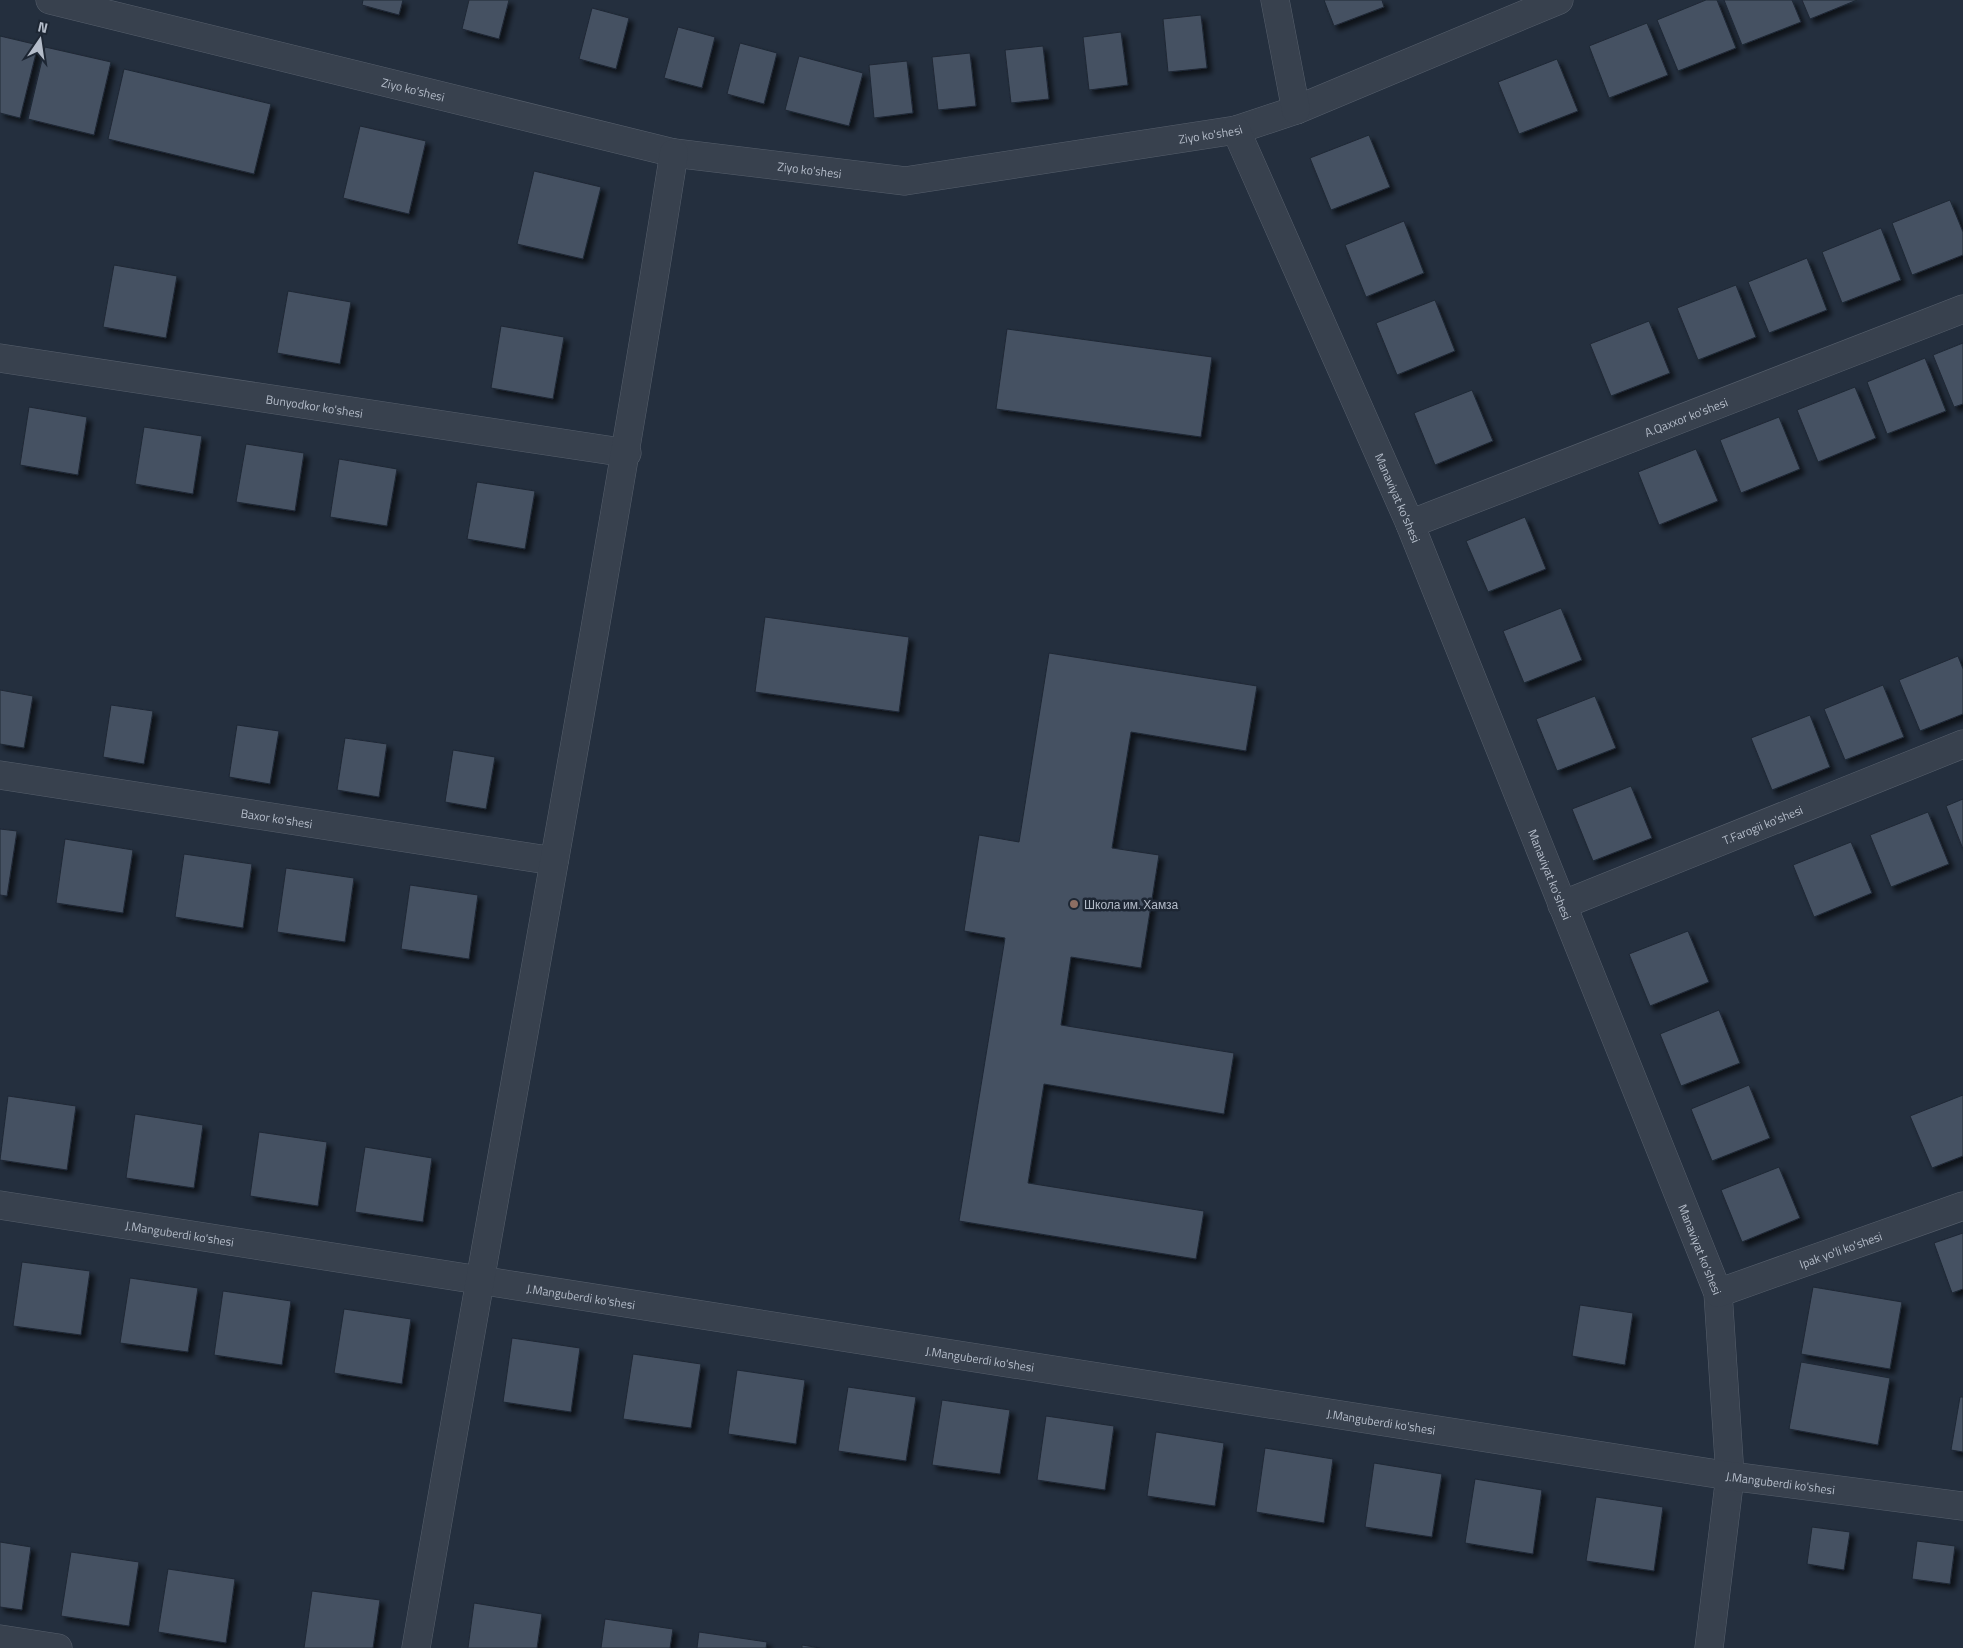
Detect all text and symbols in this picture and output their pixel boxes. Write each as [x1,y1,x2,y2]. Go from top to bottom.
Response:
north arrow [15,15,65,65]
text: N [36,16,50,38]
street label: Ziyo ko'shesi [380,72,447,106]
street label: Ziyo ko'shesi [1177,119,1245,148]
street label: Ziyo ko'shesi [776,156,843,183]
street label: Bunyodkor ko'shesi [265,389,364,422]
street label: A.Qaxxor ko'shesi [1641,392,1730,442]
street label: Manaviyat ko'shesi [1370,450,1426,545]
street label: T.Farogii ko'shesi [1719,800,1805,849]
street label: Baxor ko'shesi [239,803,314,833]
street label: Manaviyat ko'shesi [1524,826,1577,922]
place label: Школа им. Хамза [1084,895,1179,914]
marker: Школа им. Хамза [1068,898,1080,910]
street label: Manaviyat ko'shesi [1674,1201,1727,1297]
street label: J.Manguberdi ko'shesi [124,1215,235,1251]
street label: Ipak yo'li ko'shesi [1797,1226,1885,1273]
street label: J.Manguberdi ko'shesi [525,1278,637,1314]
street label: J.Manguberdi ko'shesi [924,1341,1036,1376]
street label: J.Manguberdi ko'shesi [1325,1403,1437,1439]
street label: J.Manguberdi ko'shesi [1725,1466,1836,1499]

